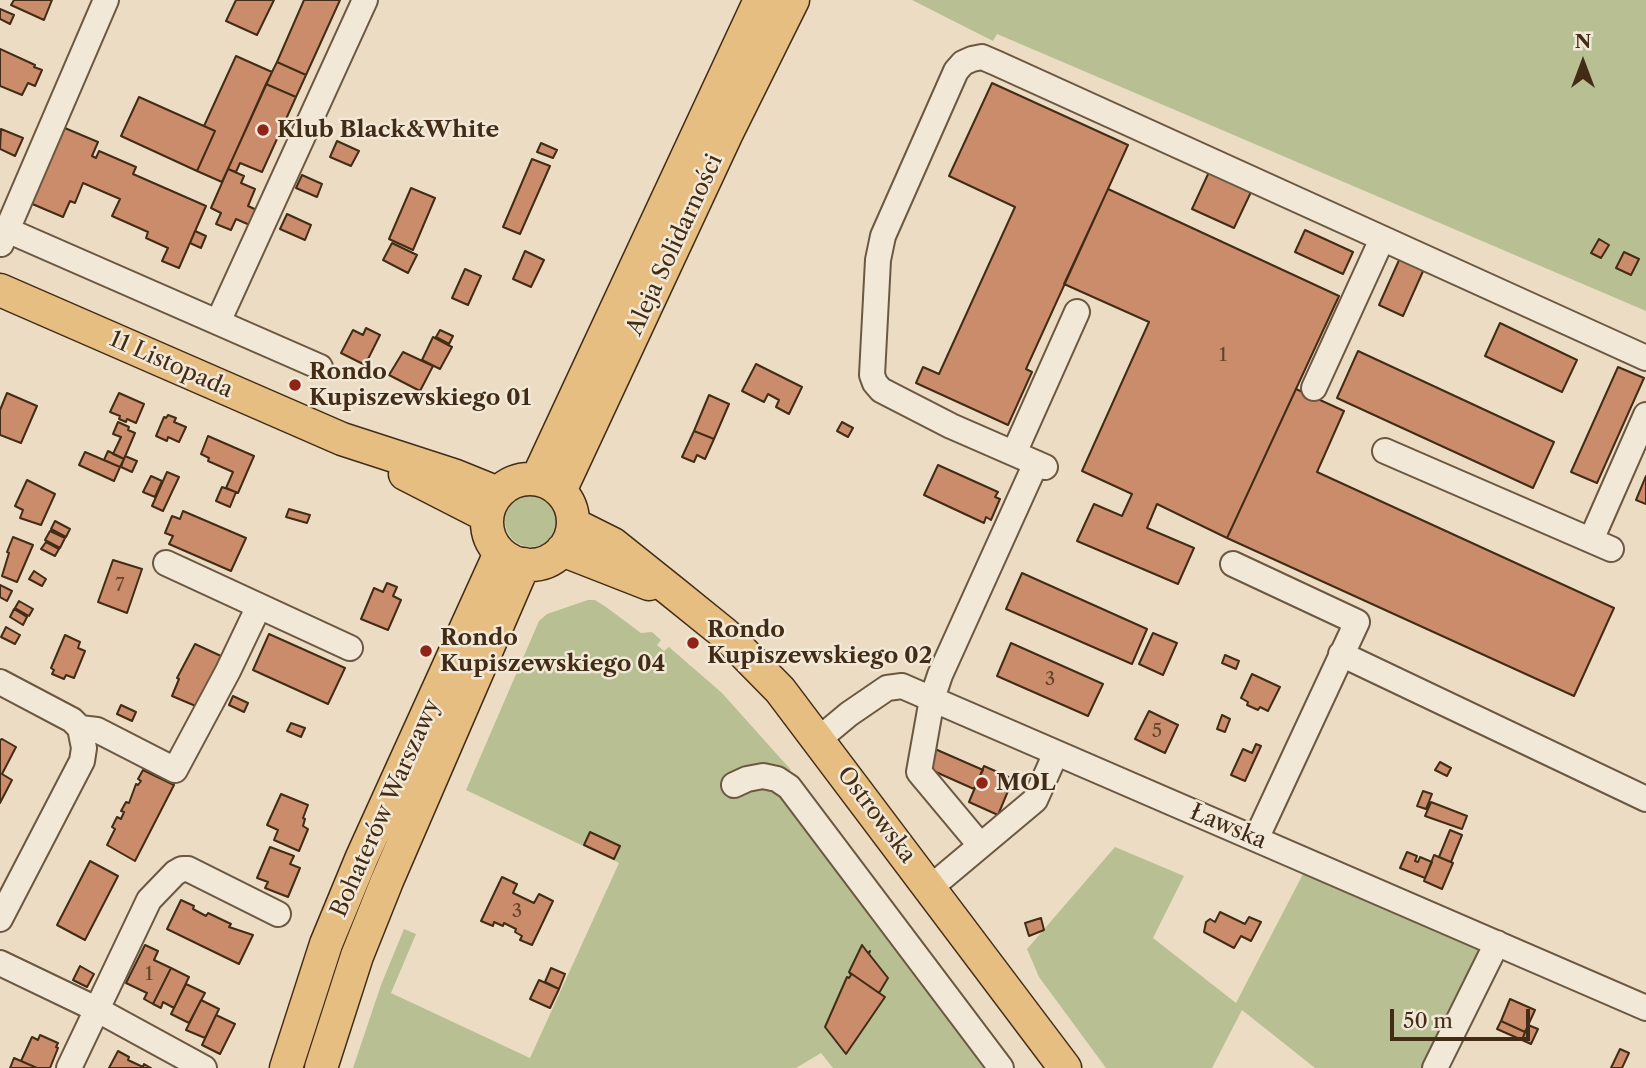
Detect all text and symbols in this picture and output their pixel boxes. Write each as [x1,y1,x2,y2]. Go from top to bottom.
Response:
north arrow [1548,28,1618,98]
text: N [1575,30,1591,53]
place label: Klub Black&White [277,116,499,144]
marker: Klub Black&White [255,122,271,138]
street label: Aleja Solidarności [621,150,729,340]
street label: 11 Listopada [105,326,237,404]
house number: 1 [1219,345,1227,367]
place label: Rondo Kupiszewskiego 01 [309,358,531,412]
marker: Rondo Kupiszewskiego 01 [287,377,303,393]
house number: 7 [115,575,125,597]
place label: Rondo Kupiszewskiego 02 [707,616,932,670]
place label: Rondo Kupiszewskiego 04 [440,624,665,678]
marker: Rondo Kupiszewskiego 02 [685,635,701,651]
marker: Rondo Kupiszewskiego 04 [418,643,434,659]
house number: 3 [1045,669,1055,691]
street label: Bohaterów Warszawy [325,695,447,921]
house number: 5 [1152,721,1162,743]
street label: Ostrowska [831,761,921,869]
place label: MOL [996,769,1056,797]
marker: MOL [974,775,990,791]
street label: Ławska [1186,799,1270,855]
house number: 3 [512,901,522,923]
house number: 1 [145,964,153,986]
scale bar [1394,995,1534,1038]
text: 50 m [1403,1008,1453,1033]

